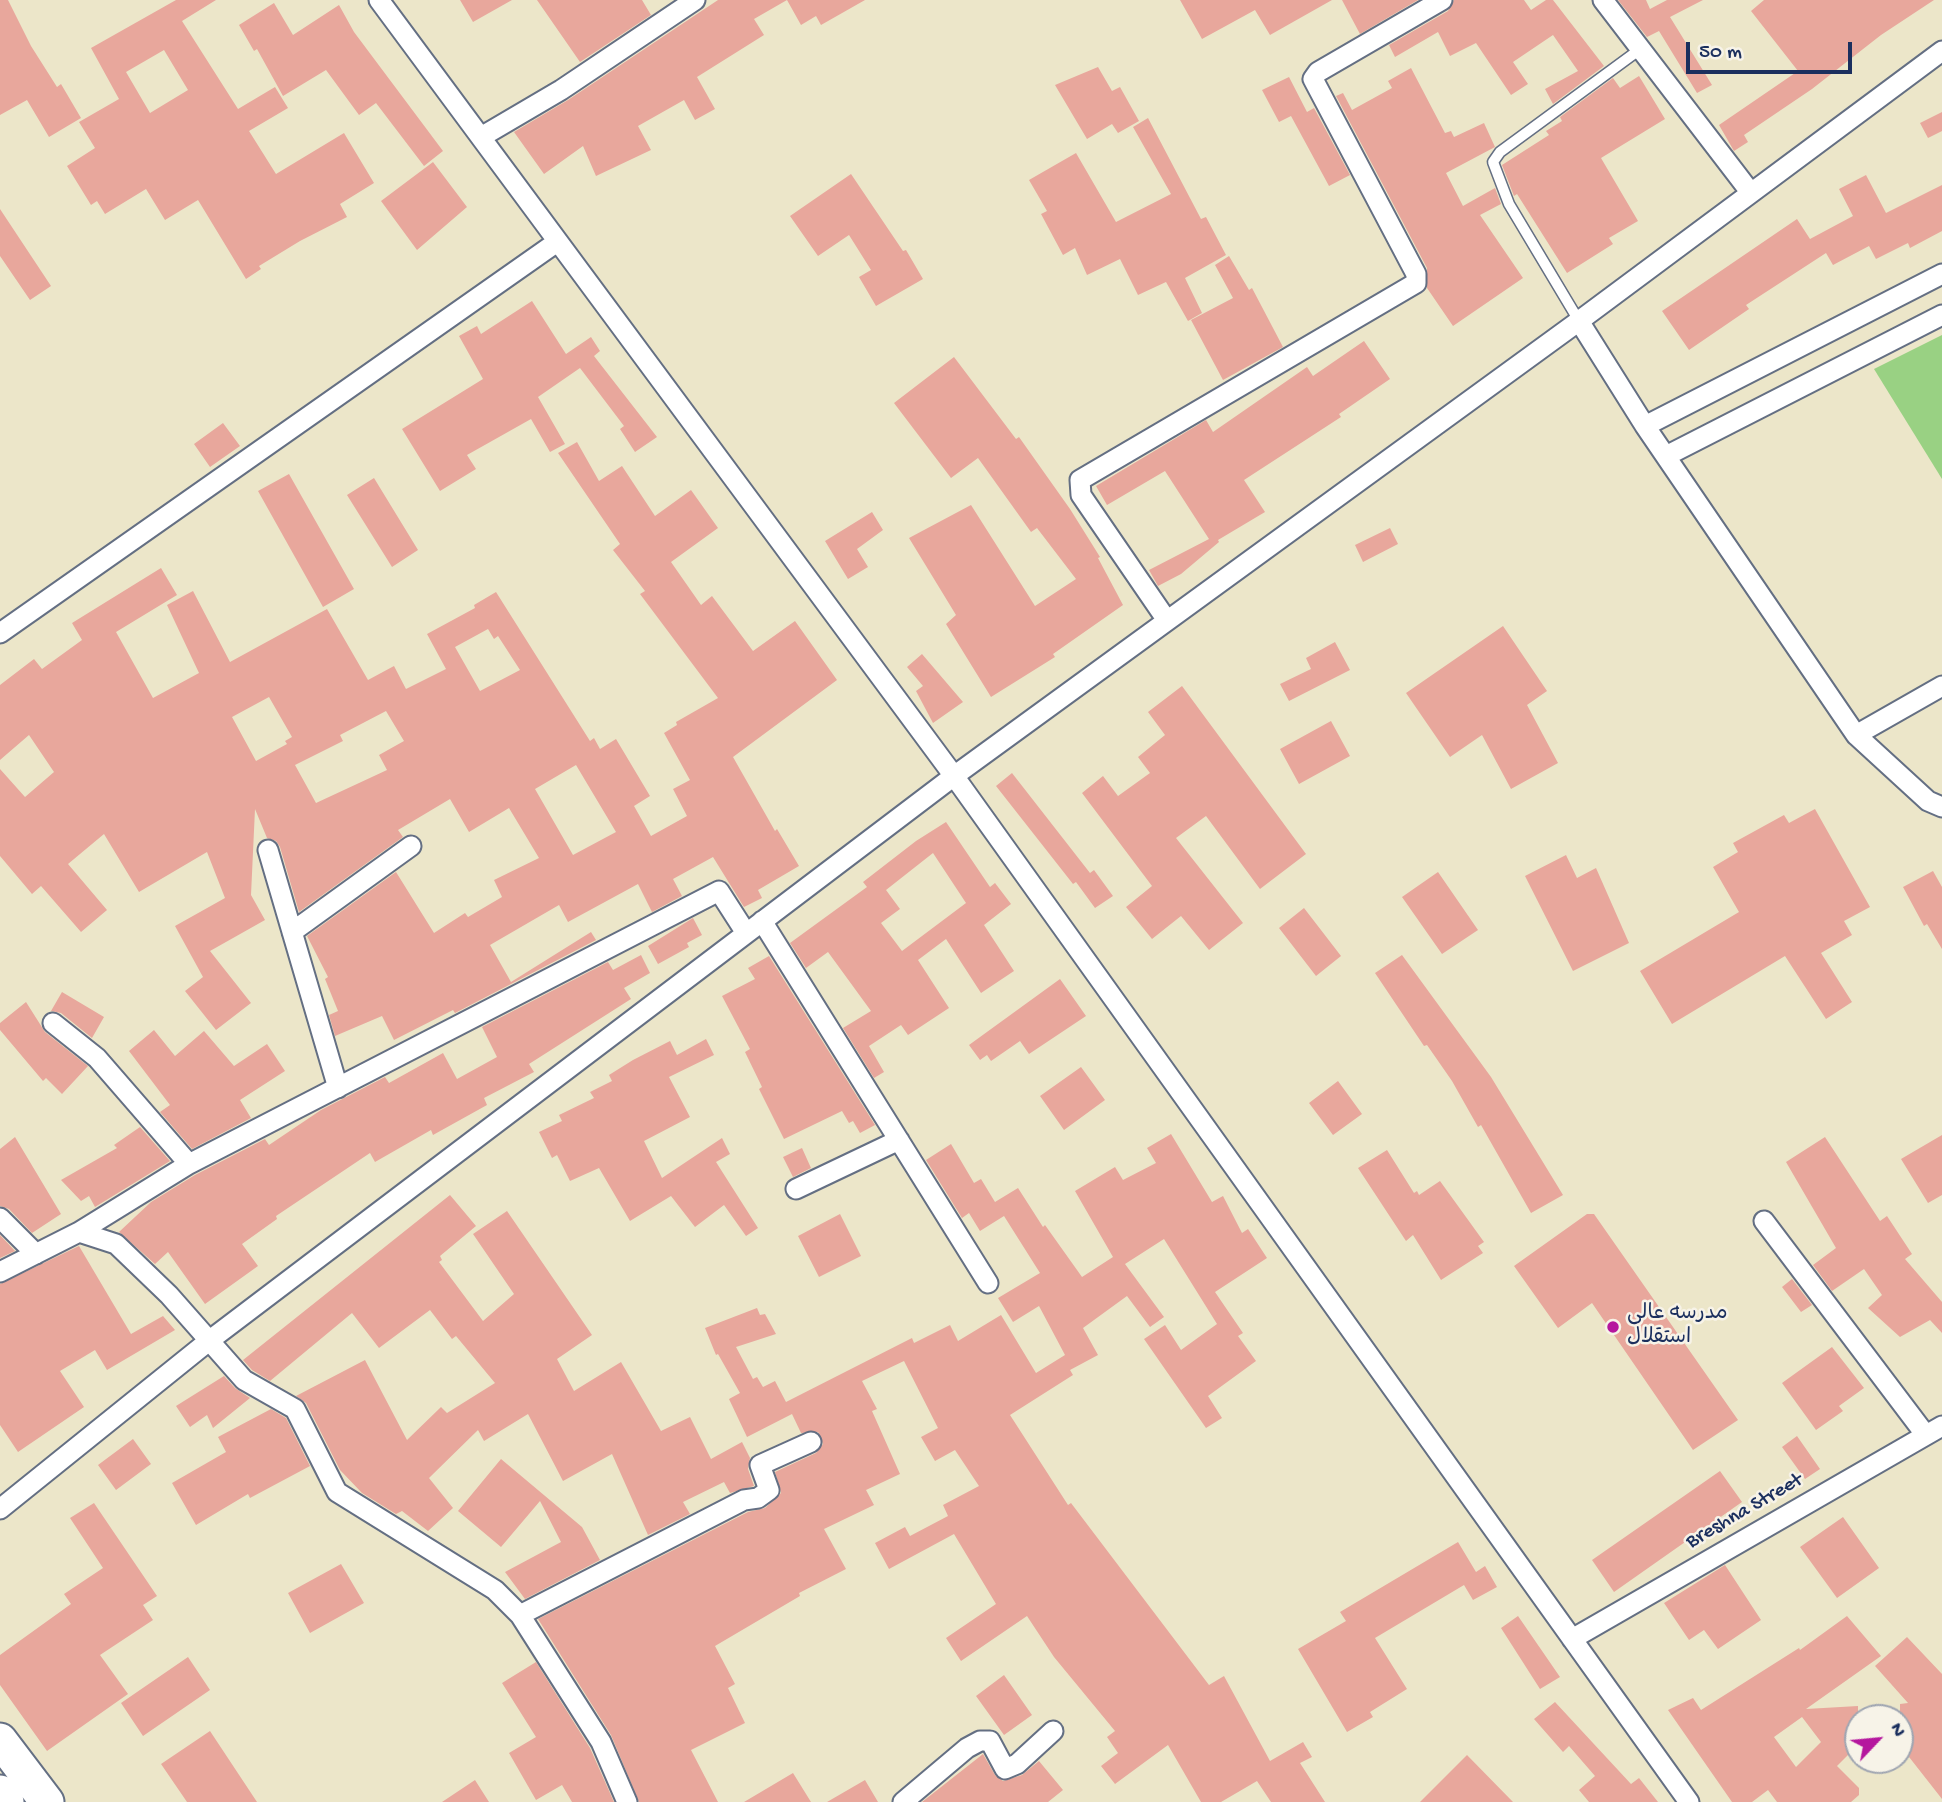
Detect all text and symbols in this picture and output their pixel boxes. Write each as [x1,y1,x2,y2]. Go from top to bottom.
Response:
scale bar [1690,28,1856,72]
text: 50 m [1699,41,1742,66]
place label: مدرسه عالی استقلال [1627,1302,1728,1352]
marker: مدرسه عالی استقلال [1605,1319,1621,1335]
street label: Breshna Street [1682,1468,1808,1556]
north arrow [1844,1704,1914,1774]
text: N [1883,1720,1910,1741]

